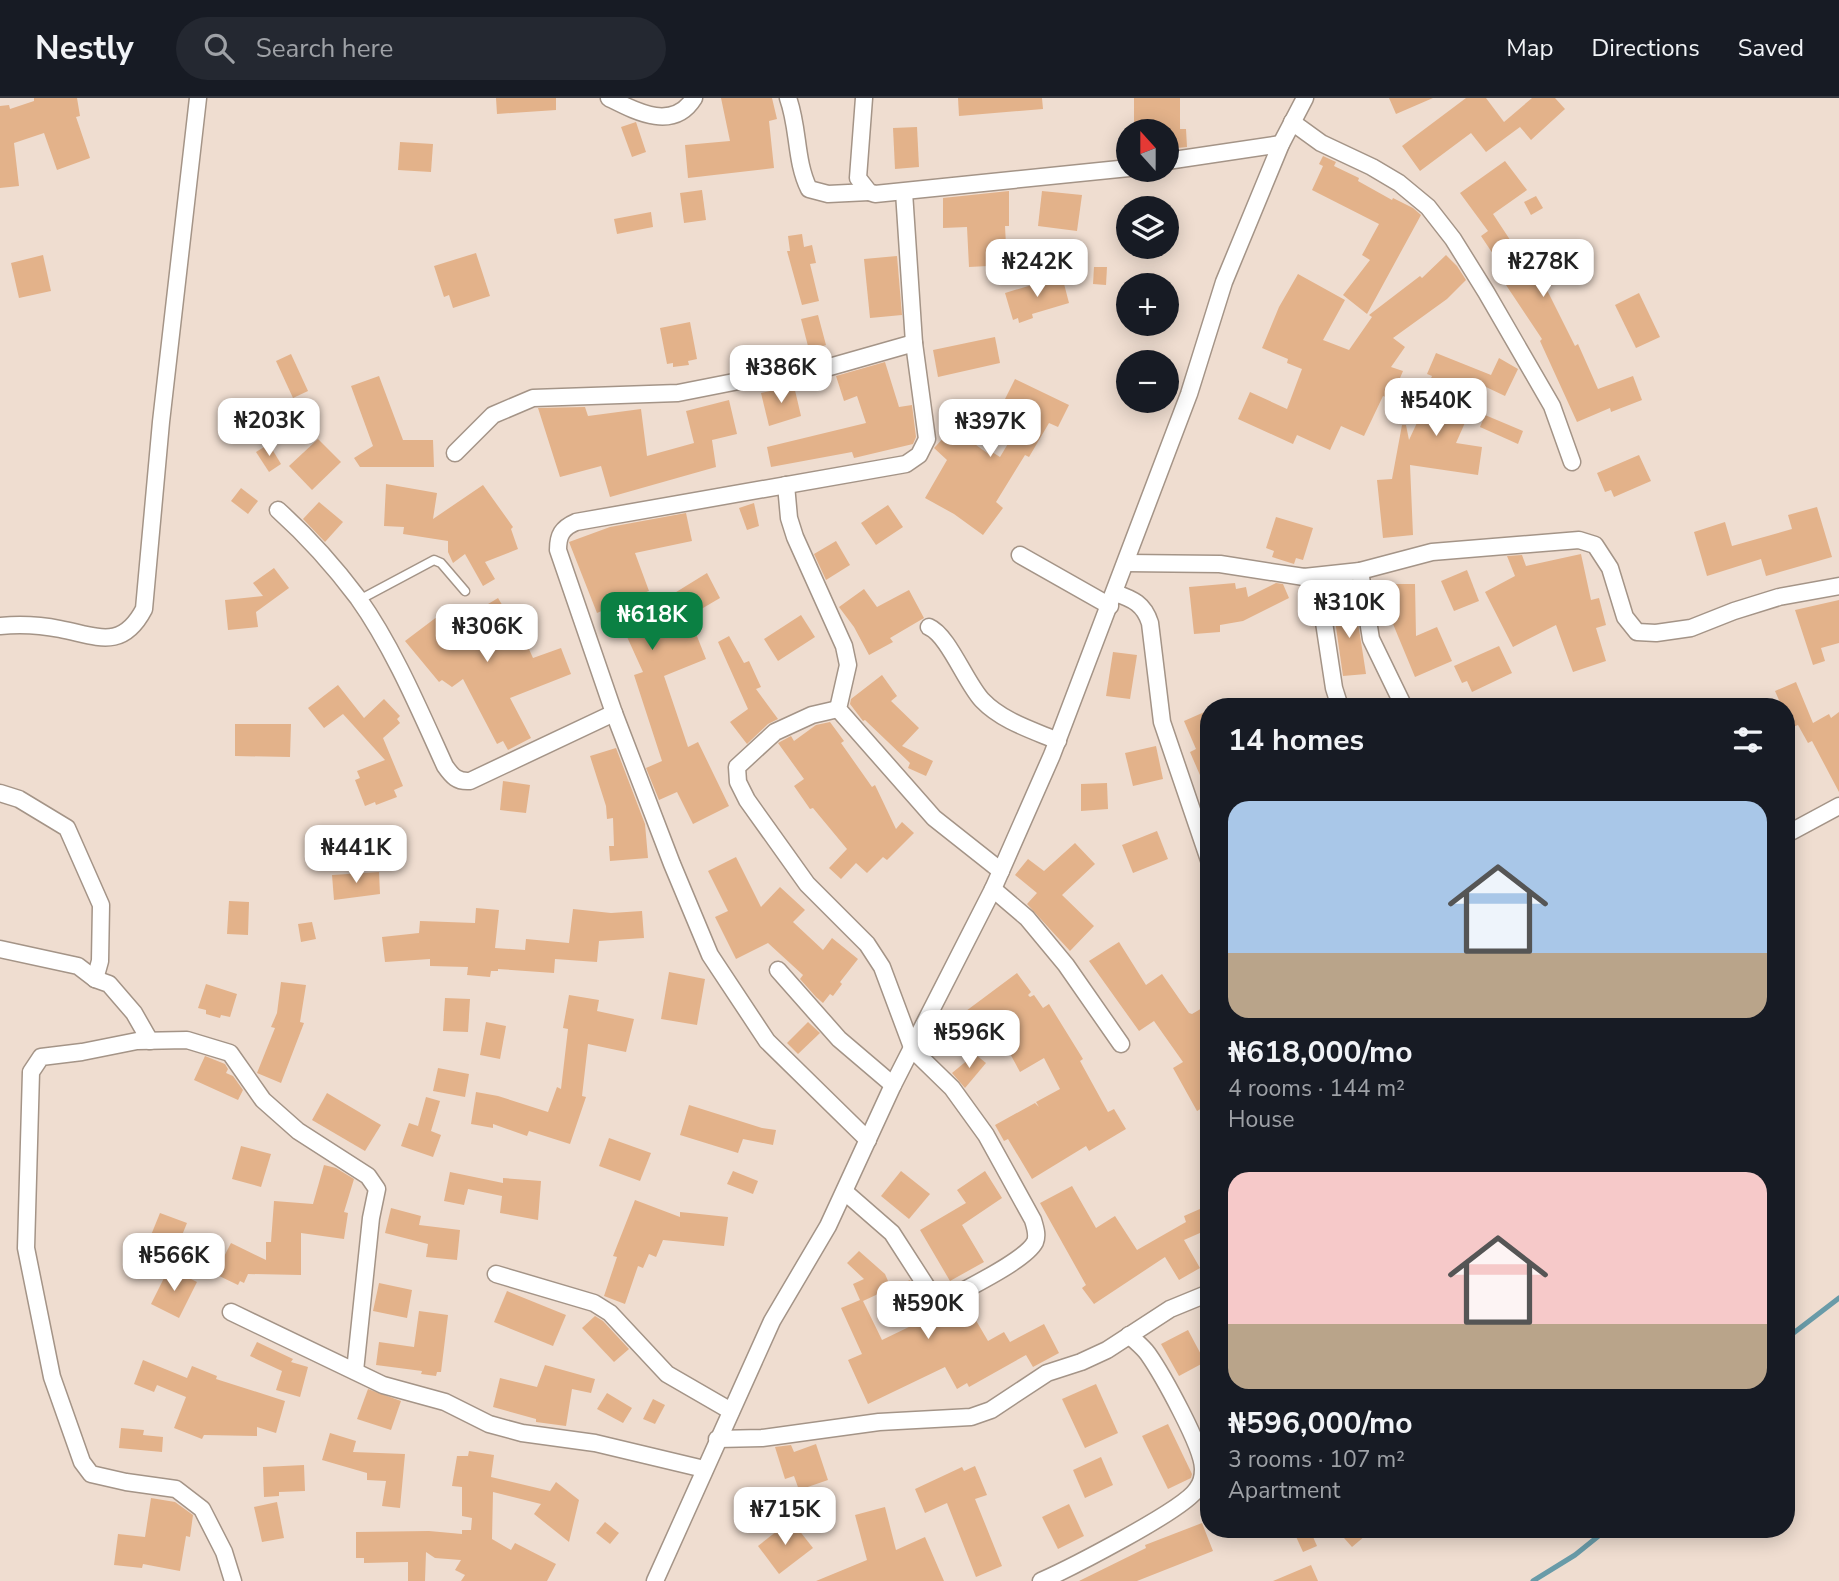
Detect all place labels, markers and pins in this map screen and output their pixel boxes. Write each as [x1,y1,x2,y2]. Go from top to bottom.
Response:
pin: ₦242K [988,240,1086,299]
pin: ₦278K [1494,240,1592,299]
pin: ₦386K [732,345,830,405]
pin: ₦540K [1387,378,1485,438]
pin: ₦203K [220,398,318,458]
pin: ₦397K [941,400,1039,459]
pin: ₦310K [1300,580,1398,640]
pin: ₦618K [603,592,701,652]
pin: ₦306K [438,604,536,664]
pin: ₦441K [307,826,405,885]
pin: ₦596K [920,1010,1018,1070]
pin: ₦566K [125,1234,223,1293]
pin: ₦590K [879,1282,977,1341]
pin: ₦715K [736,1488,834,1547]

